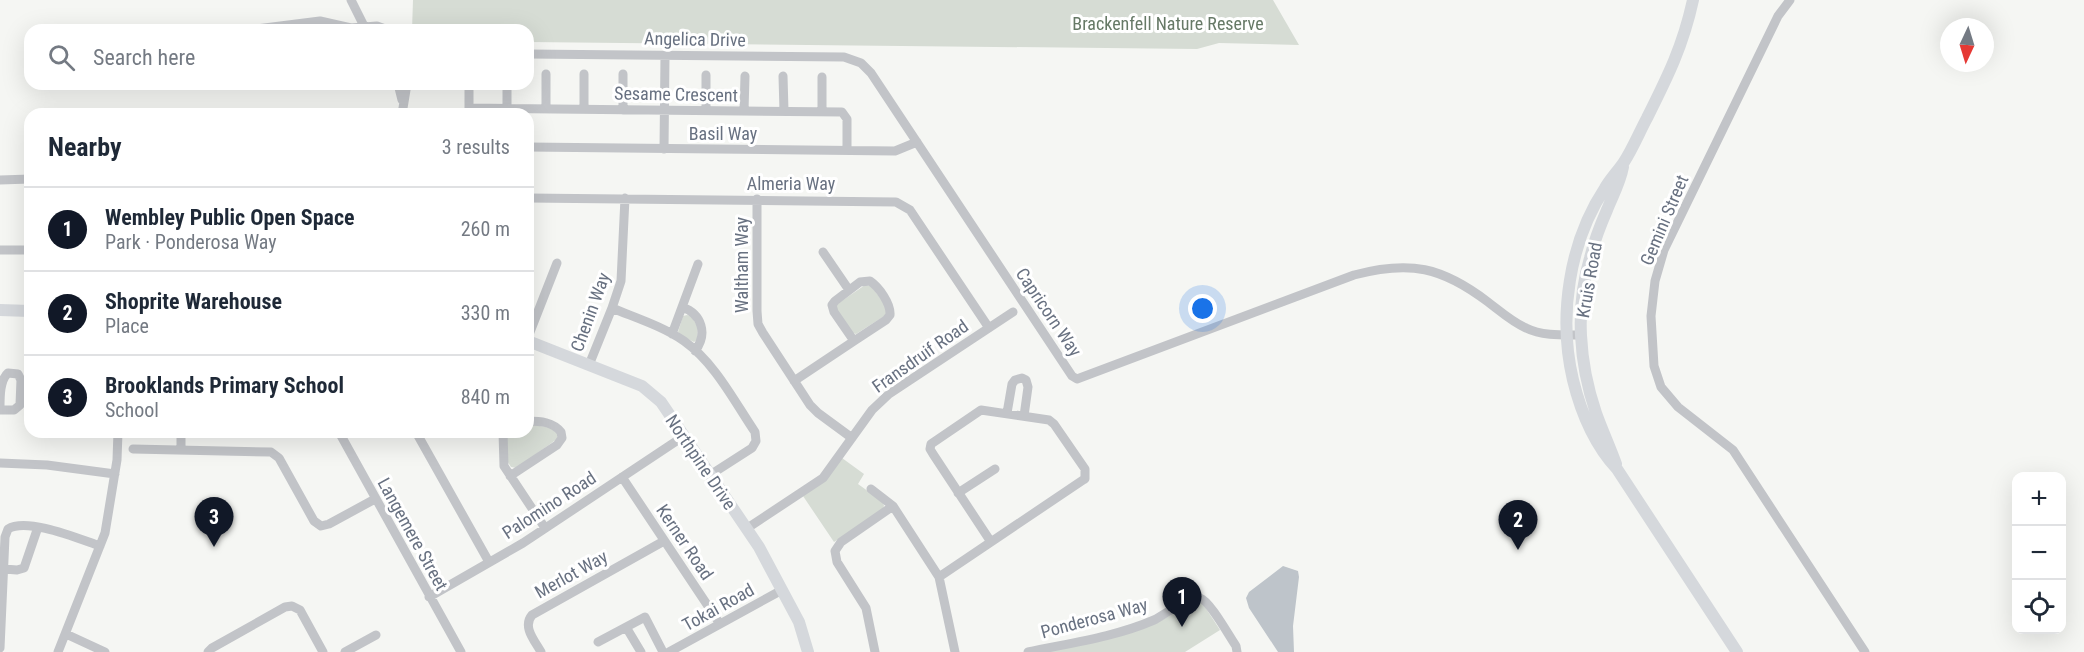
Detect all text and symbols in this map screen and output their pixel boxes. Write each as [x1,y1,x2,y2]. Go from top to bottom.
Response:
park label: Brackenfell Nature Reserve [1072,13,1264,34]
north arrow [1940,18,1994,72]
search box [24,24,534,90]
street label: Angelica Drive [644,28,746,50]
icon: search [45,41,78,74]
text: Search here [93,45,195,70]
street label: Sesame Crescent [614,82,738,106]
street label: Basil Way [689,123,758,144]
text: Nearby [48,132,122,162]
text: 3 results [442,135,510,159]
street label: Gemini Street [1636,172,1692,268]
street label: Almeria Way [747,173,836,194]
text: Wembley Public Open Space [105,205,355,230]
text: 1 [62,217,73,241]
text: 260 m [461,217,510,241]
street label: Waltham Way [731,217,752,313]
text: Park · Ponderosa Way [105,230,277,254]
street label: Kruis Road [1572,240,1606,320]
street label: Capricorn Way [1012,264,1087,361]
street label: Chenin Way [566,269,614,354]
text: Shoprite Warehouse [105,289,282,314]
your location [1188,294,1217,323]
text: 2 [62,301,73,325]
text: 330 m [461,301,510,325]
text: Place [105,314,149,338]
street label: Fransdruif Road [868,315,972,397]
text: Brooklands Primary School [105,373,344,398]
text: 3 [62,385,73,409]
text: 840 m [461,385,510,409]
text: School [105,398,159,422]
street label: Northpine Drive [661,410,741,514]
street label: Palomino Road [498,467,600,543]
map controls [2012,472,2066,634]
button: + [2012,472,2066,526]
street label: Langemere Street [373,474,453,594]
pin: 3 [194,498,234,547]
street label: Kerner Road [652,500,718,584]
pin: 2 [1498,500,1538,550]
button: − [2012,526,2066,580]
street label: Merlot Way [531,545,611,602]
pin: 1 [1162,578,1202,627]
street label: Tokai Road [679,579,757,635]
button: locate [2012,580,2066,634]
street label: Ponderosa Way [1038,594,1150,642]

